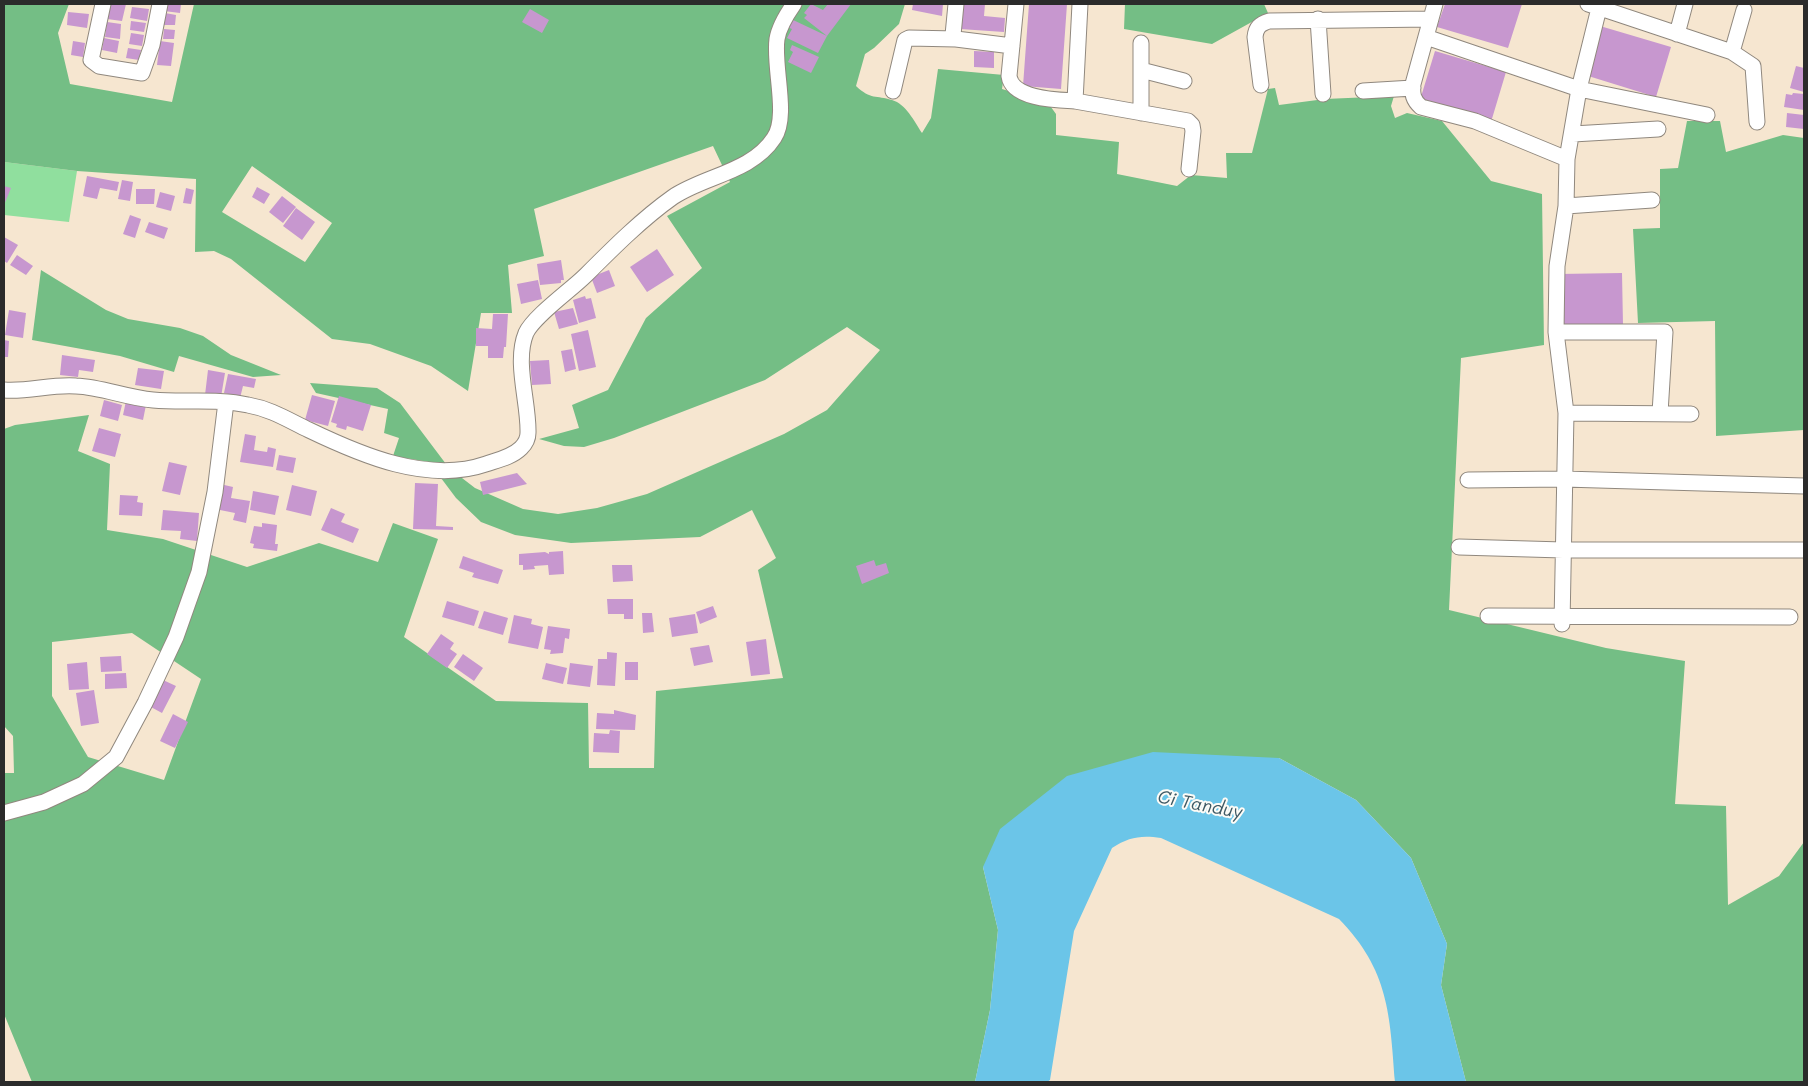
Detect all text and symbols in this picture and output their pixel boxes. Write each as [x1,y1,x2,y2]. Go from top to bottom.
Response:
water label: Ci Tanduy [1156,786,1244,824]

